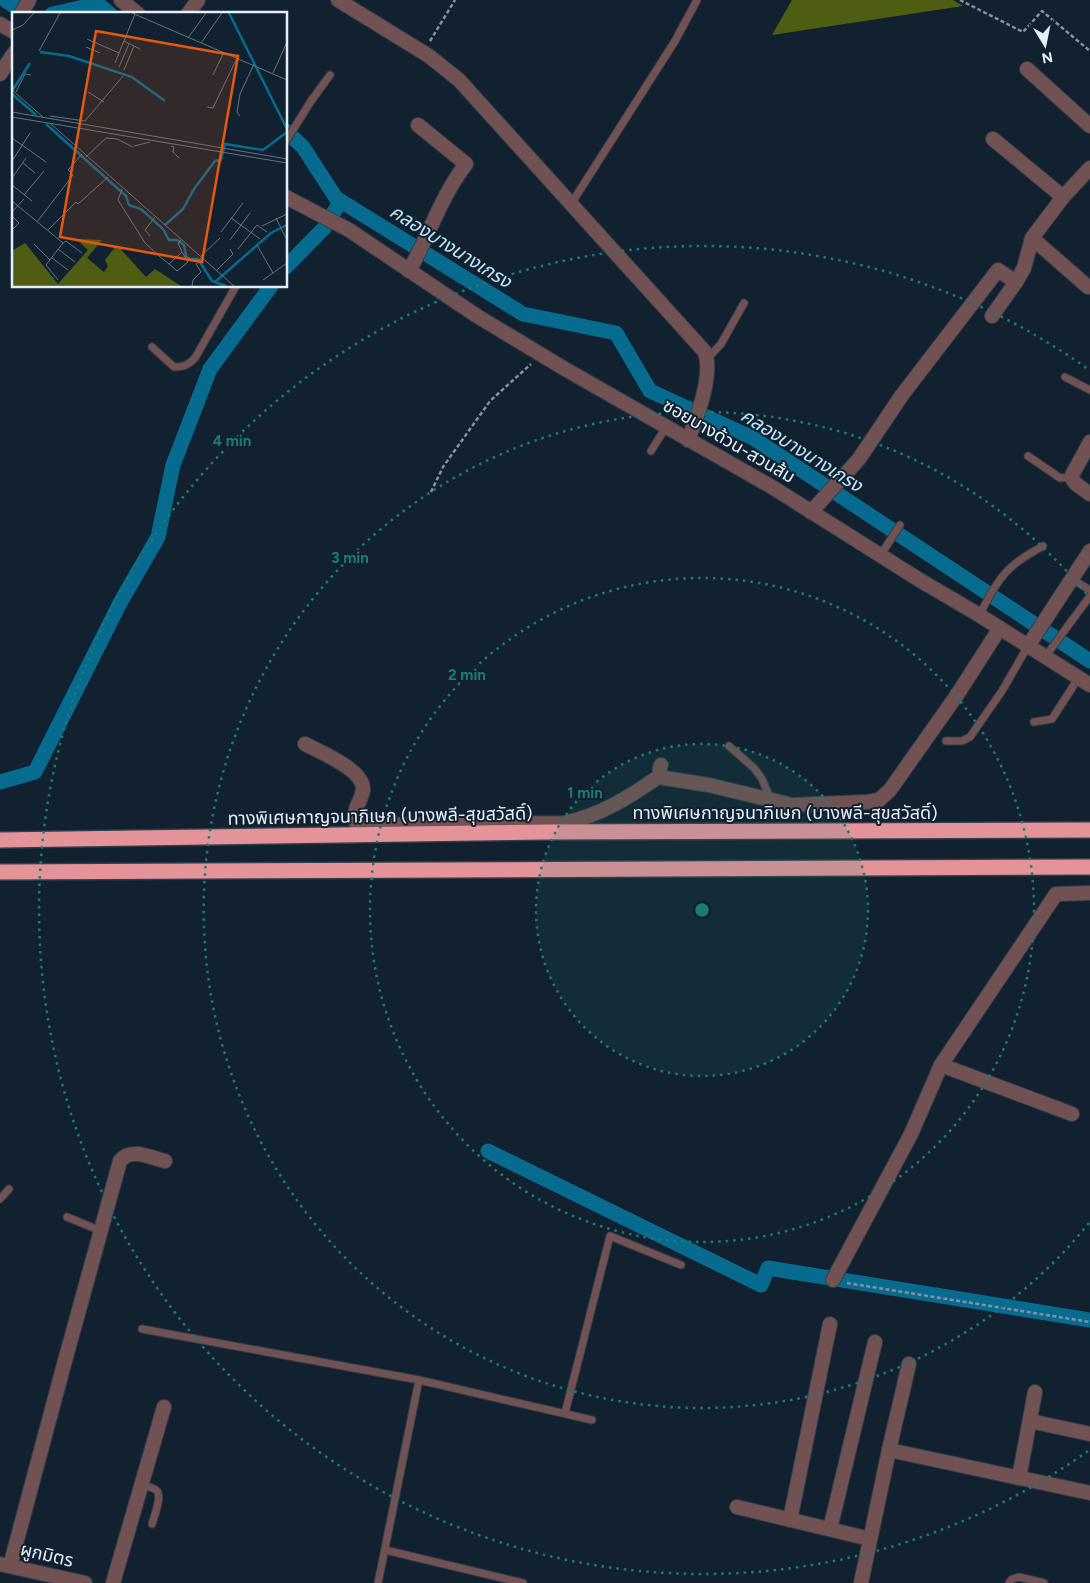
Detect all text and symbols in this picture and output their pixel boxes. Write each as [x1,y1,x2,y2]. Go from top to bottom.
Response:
inset map [12,12,288,288]
north arrow [1020,20,1070,70]
text: N [1040,48,1054,67]
water label: คลองบางนางเกรง [386,200,516,293]
street label: ซอยบางด้วน-สวนส้ม [659,394,799,488]
water label: คลองบางนางเกรง [737,404,867,497]
text: 4 min [213,432,251,450]
text: 3 min [331,549,369,567]
text: 2 min [448,666,486,684]
text: 1 min [567,784,603,802]
street label: ทางพิเศษกาญจนาภิเษก (บางพลี-สุขสวัสดิ์) [227,802,533,830]
street label: ทางพิเศษกาญจนาภิเษก (บางพลี-สุขสวัสดิ์) [632,802,938,824]
centre of rings [693,901,711,919]
street label: ผูกมิตร [18,1538,76,1573]

